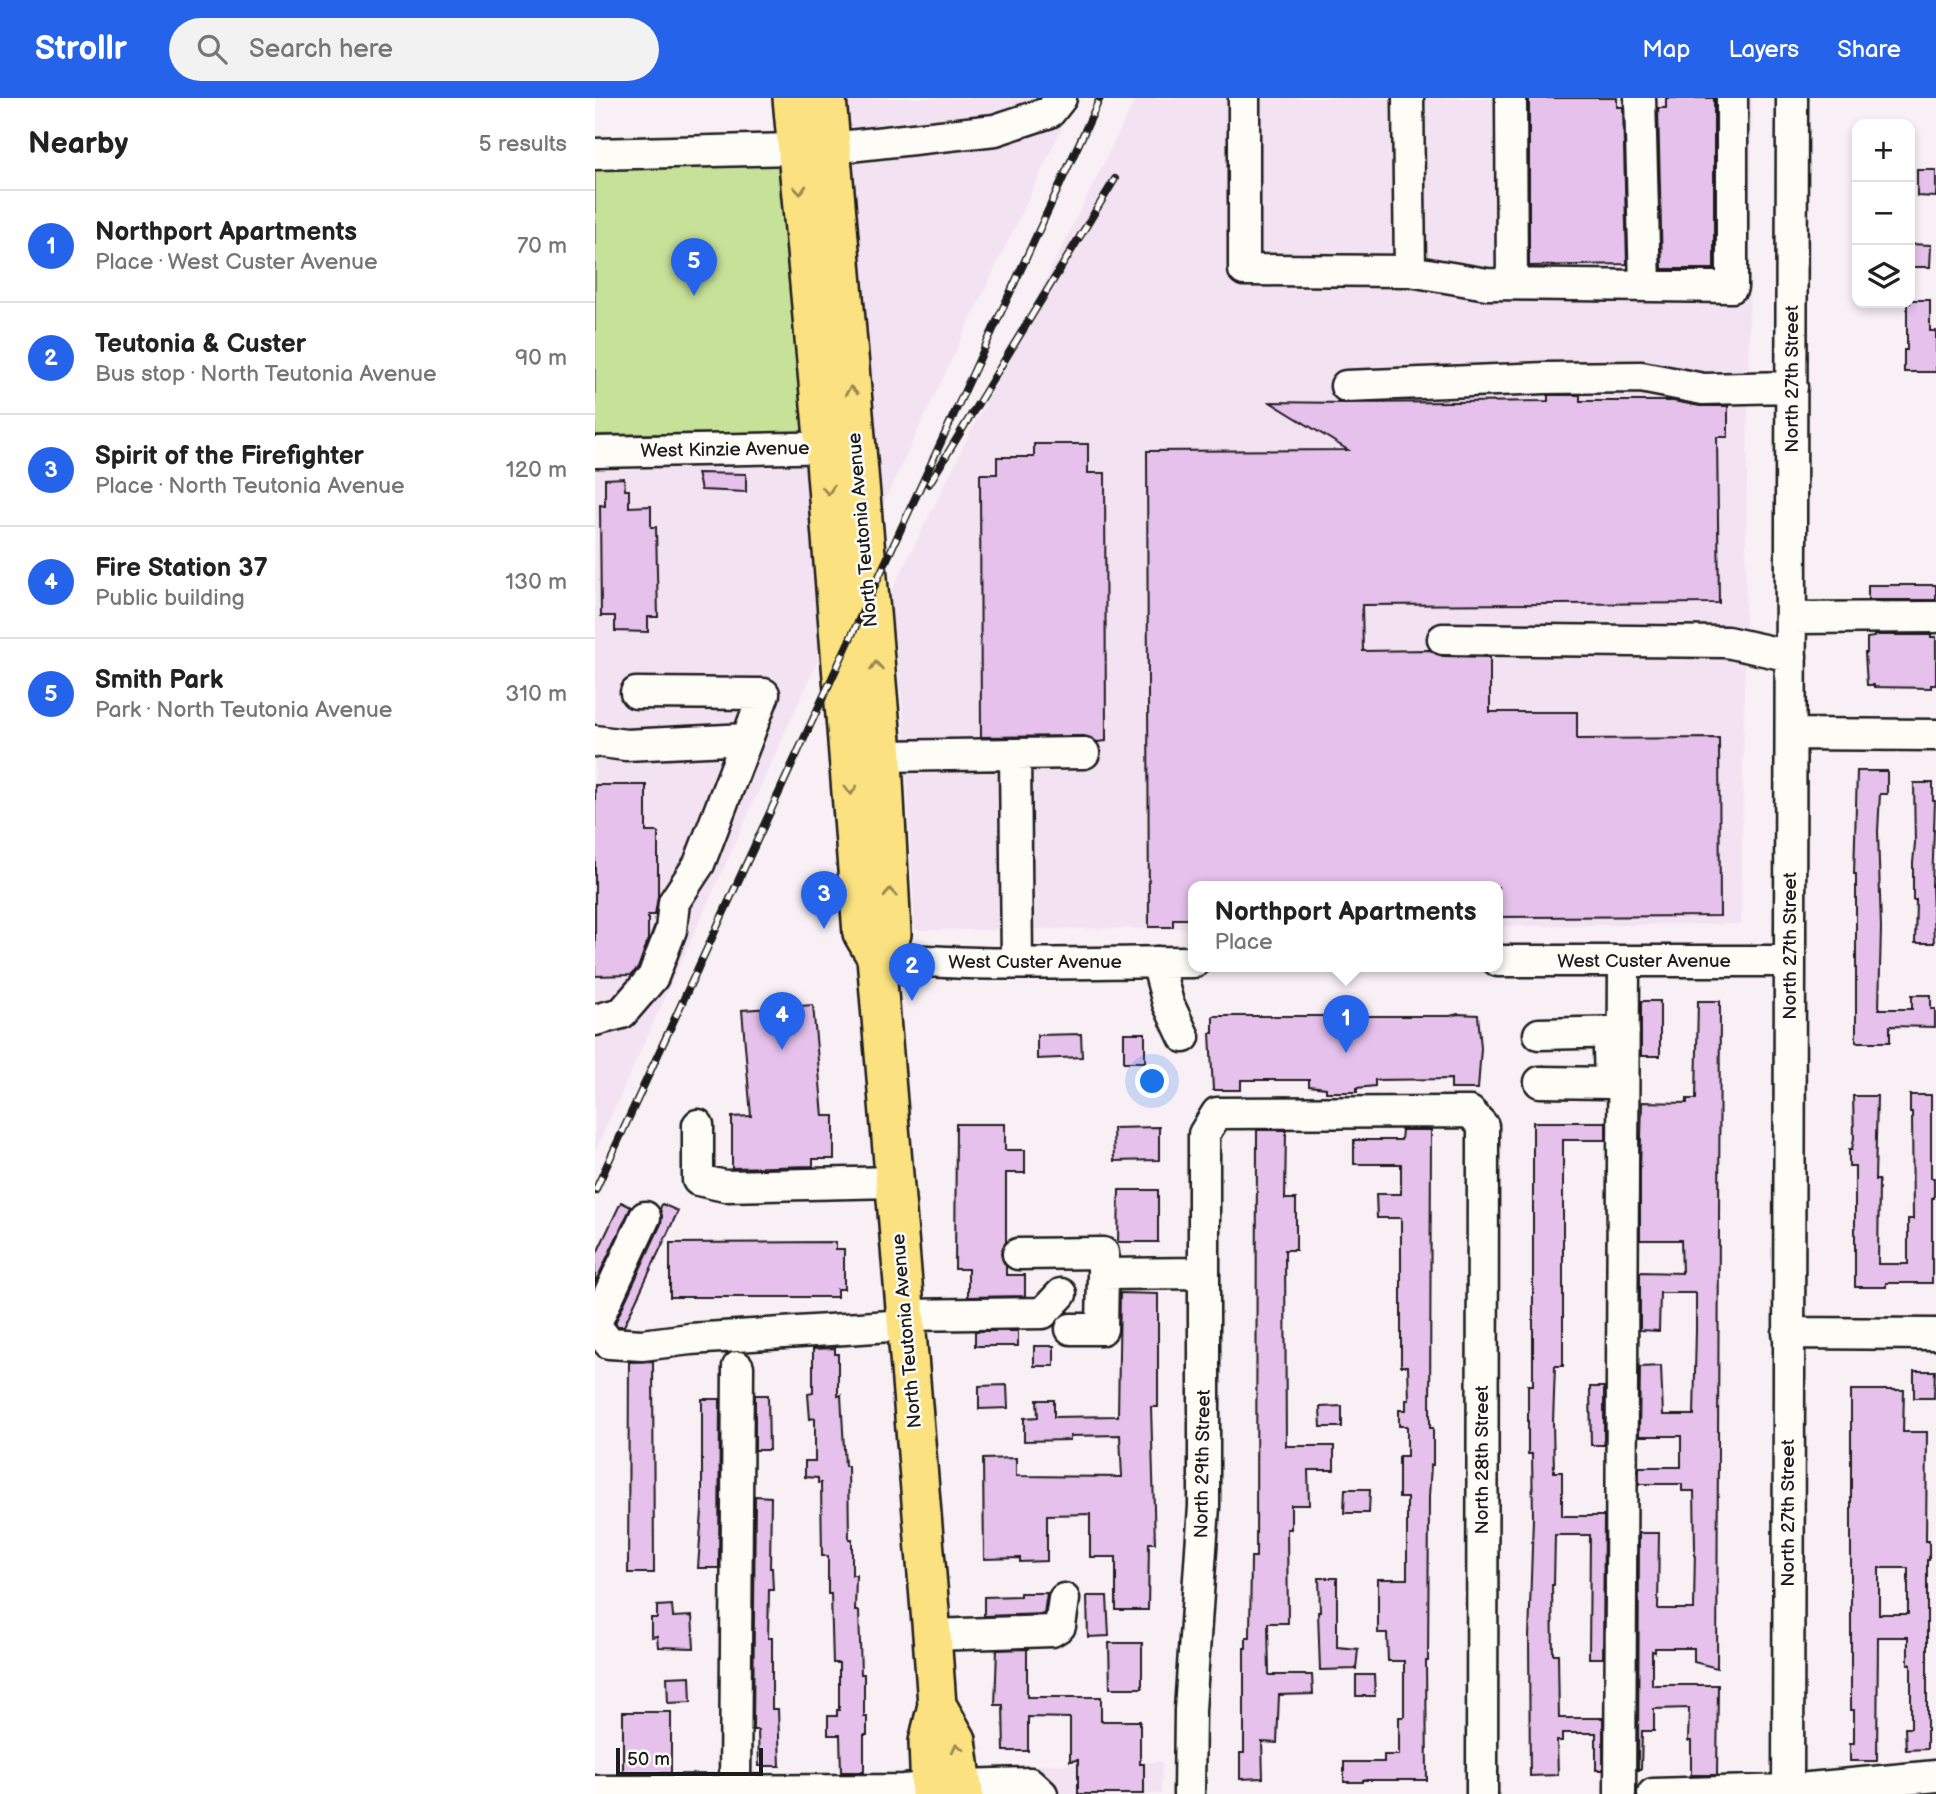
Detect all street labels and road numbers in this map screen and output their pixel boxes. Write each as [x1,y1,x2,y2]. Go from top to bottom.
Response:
street label: North 27th Street [1781,305,1804,453]
street label: North Teutonia Avenue [843,432,883,628]
street label: West Kinzie Avenue [640,437,810,463]
street label: North 27th Street [1779,872,1802,1020]
street label: West Custer Avenue [1557,950,1731,973]
street label: West Custer Avenue [948,951,1122,974]
street label: North Teutonia Avenue [887,1233,927,1429]
street label: North 28th Street [1471,1385,1494,1535]
street label: North 29th Street [1190,1389,1216,1539]
street label: North 27th Street [1777,1439,1800,1587]

